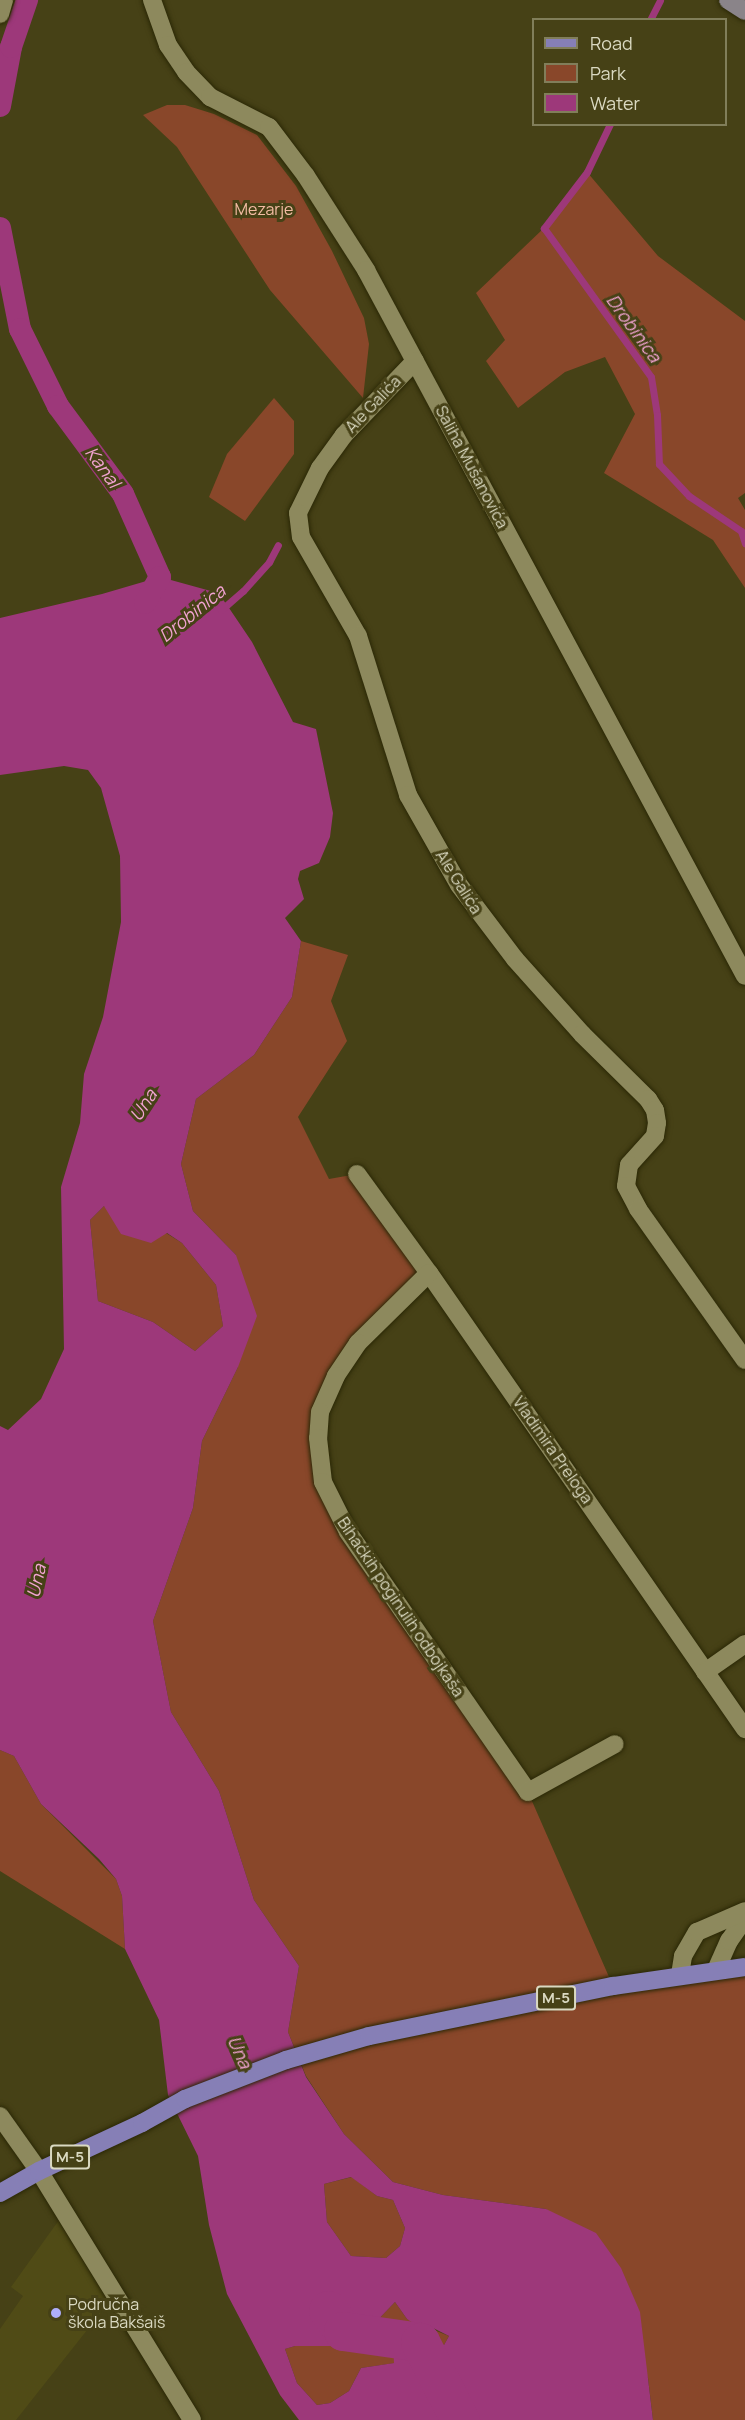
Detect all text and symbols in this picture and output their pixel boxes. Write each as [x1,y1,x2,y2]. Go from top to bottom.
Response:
legend [532,18,727,126]
text: Road [590,31,633,55]
text: Park [590,61,626,85]
text: Water [590,91,640,115]
park label: Mezarje [235,199,293,219]
water label: Drobinica [602,290,666,366]
street label: Ale Galića [341,372,405,436]
street label: Saliha Mušanovića [432,402,512,532]
water label: Kanal [81,442,125,492]
water label: Drobinica [155,580,229,646]
street label: Ale Galića [432,846,486,918]
water label: Una [125,1085,161,1125]
street label: Vladimira Preloga [509,1393,597,1507]
street label: Bihaćkih poginulih odbojkaša [334,1514,468,1700]
water label: Una [22,1562,50,1600]
road number: M-5 [535,1986,577,2010]
water label: Una [223,2032,257,2072]
road number: M-5 [49,2145,91,2169]
place label: Područna škola Bakšaiš [68,2294,165,2332]
marker: Područna škola Bakšaiš [49,2306,63,2320]

